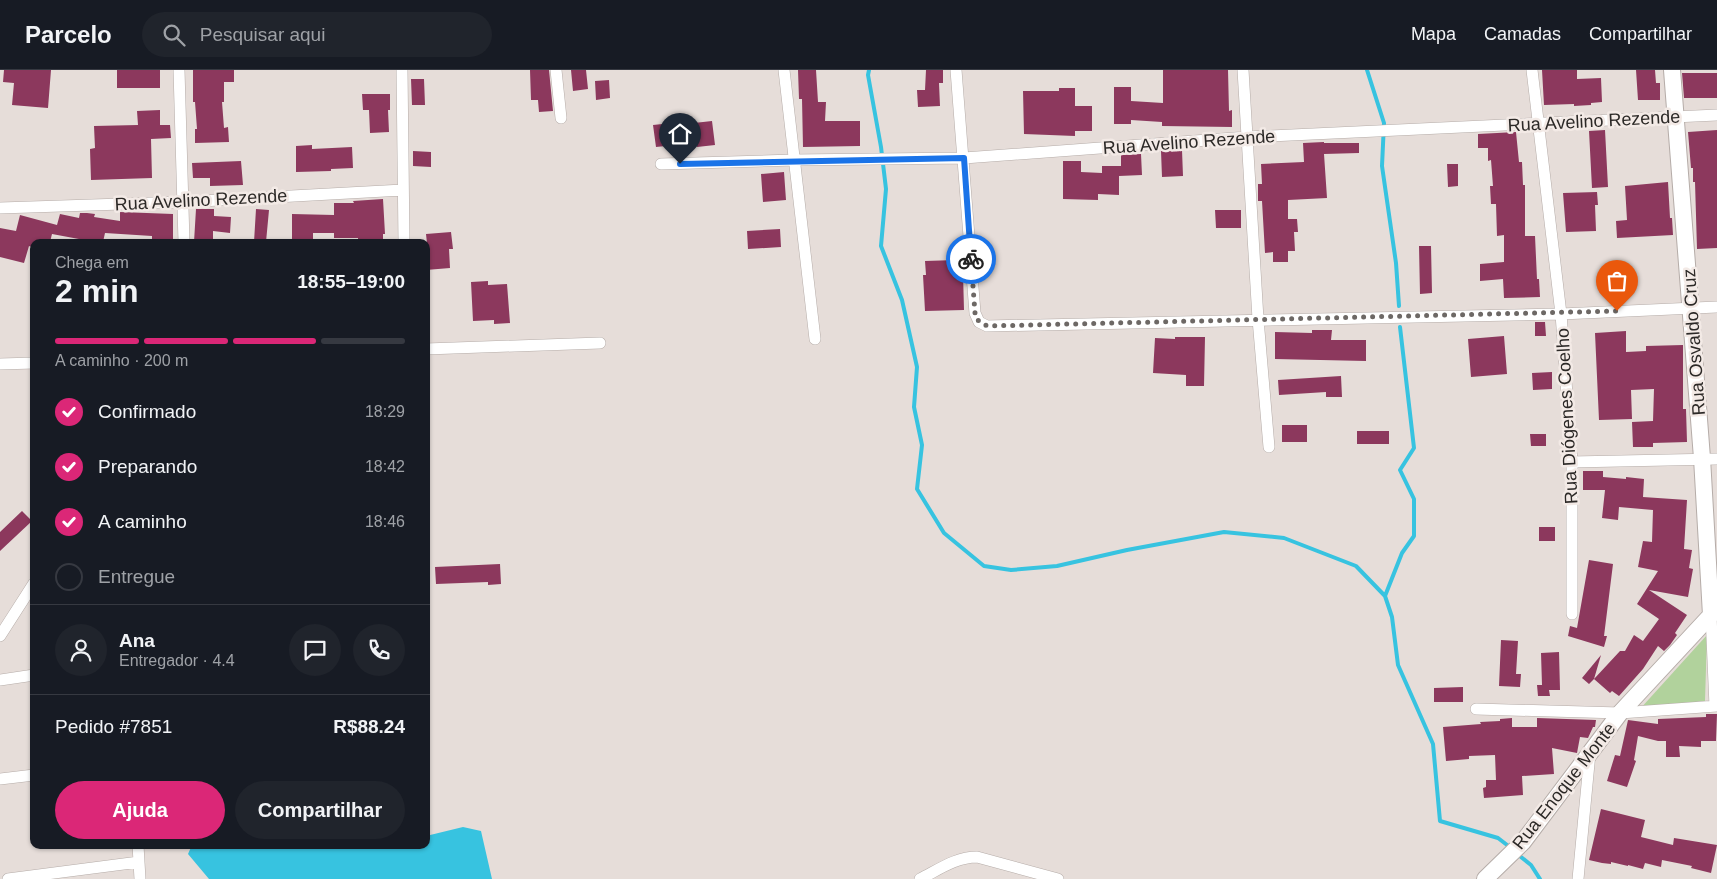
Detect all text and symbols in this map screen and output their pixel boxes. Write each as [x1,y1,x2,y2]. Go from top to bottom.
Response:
search box [142,12,492,57]
text: Parcelo [25,21,112,48]
icon: search [160,21,188,49]
text: Pesquisar aqui [200,24,325,45]
text: Mapa [1411,24,1456,44]
text: Camadas [1484,24,1561,44]
text: Compartilhar [1589,24,1692,44]
street label: Rua Avelino Rezende [1507,106,1681,136]
pin [659,113,701,164]
icon: home [666,120,694,148]
street label: Rua Avelino Rezende [1102,126,1276,158]
street label: Rua Avelino Rezende [114,185,288,215]
courier [946,234,996,284]
icon: bike [957,245,985,273]
text: Chega em [55,254,129,271]
pin [1596,260,1638,311]
icon: bag [1603,267,1631,295]
street label: Rua Osvaldo Cruz [1679,268,1709,416]
text: 18:55–19:00 [297,271,405,292]
text: 2 min [55,273,139,309]
street label: Rua Diógenes Coelho [1552,328,1582,504]
text: A caminho · 200 m [55,352,188,369]
icon: check [55,398,83,426]
text: Confirmado [98,401,196,422]
text: 18:29 [365,403,405,420]
icon: check [55,453,83,481]
text: Preparando [98,456,197,477]
text: 18:42 [365,458,405,475]
icon: check [55,508,83,536]
text: A caminho [98,511,187,532]
text: 18:46 [365,513,405,530]
text: Entregue [98,566,175,587]
button: person [55,624,107,676]
button: chat [289,624,341,676]
button: phone [353,624,405,676]
text: Ana [119,630,155,651]
text: Entregador · 4.4 [119,652,235,669]
text: Pedido #7851 [55,716,172,737]
text: R$88.24 [333,716,405,737]
street label: Rua Enoque Monte [1508,719,1620,853]
button: Ajuda [55,781,225,839]
button: Compartilhar [235,781,405,839]

